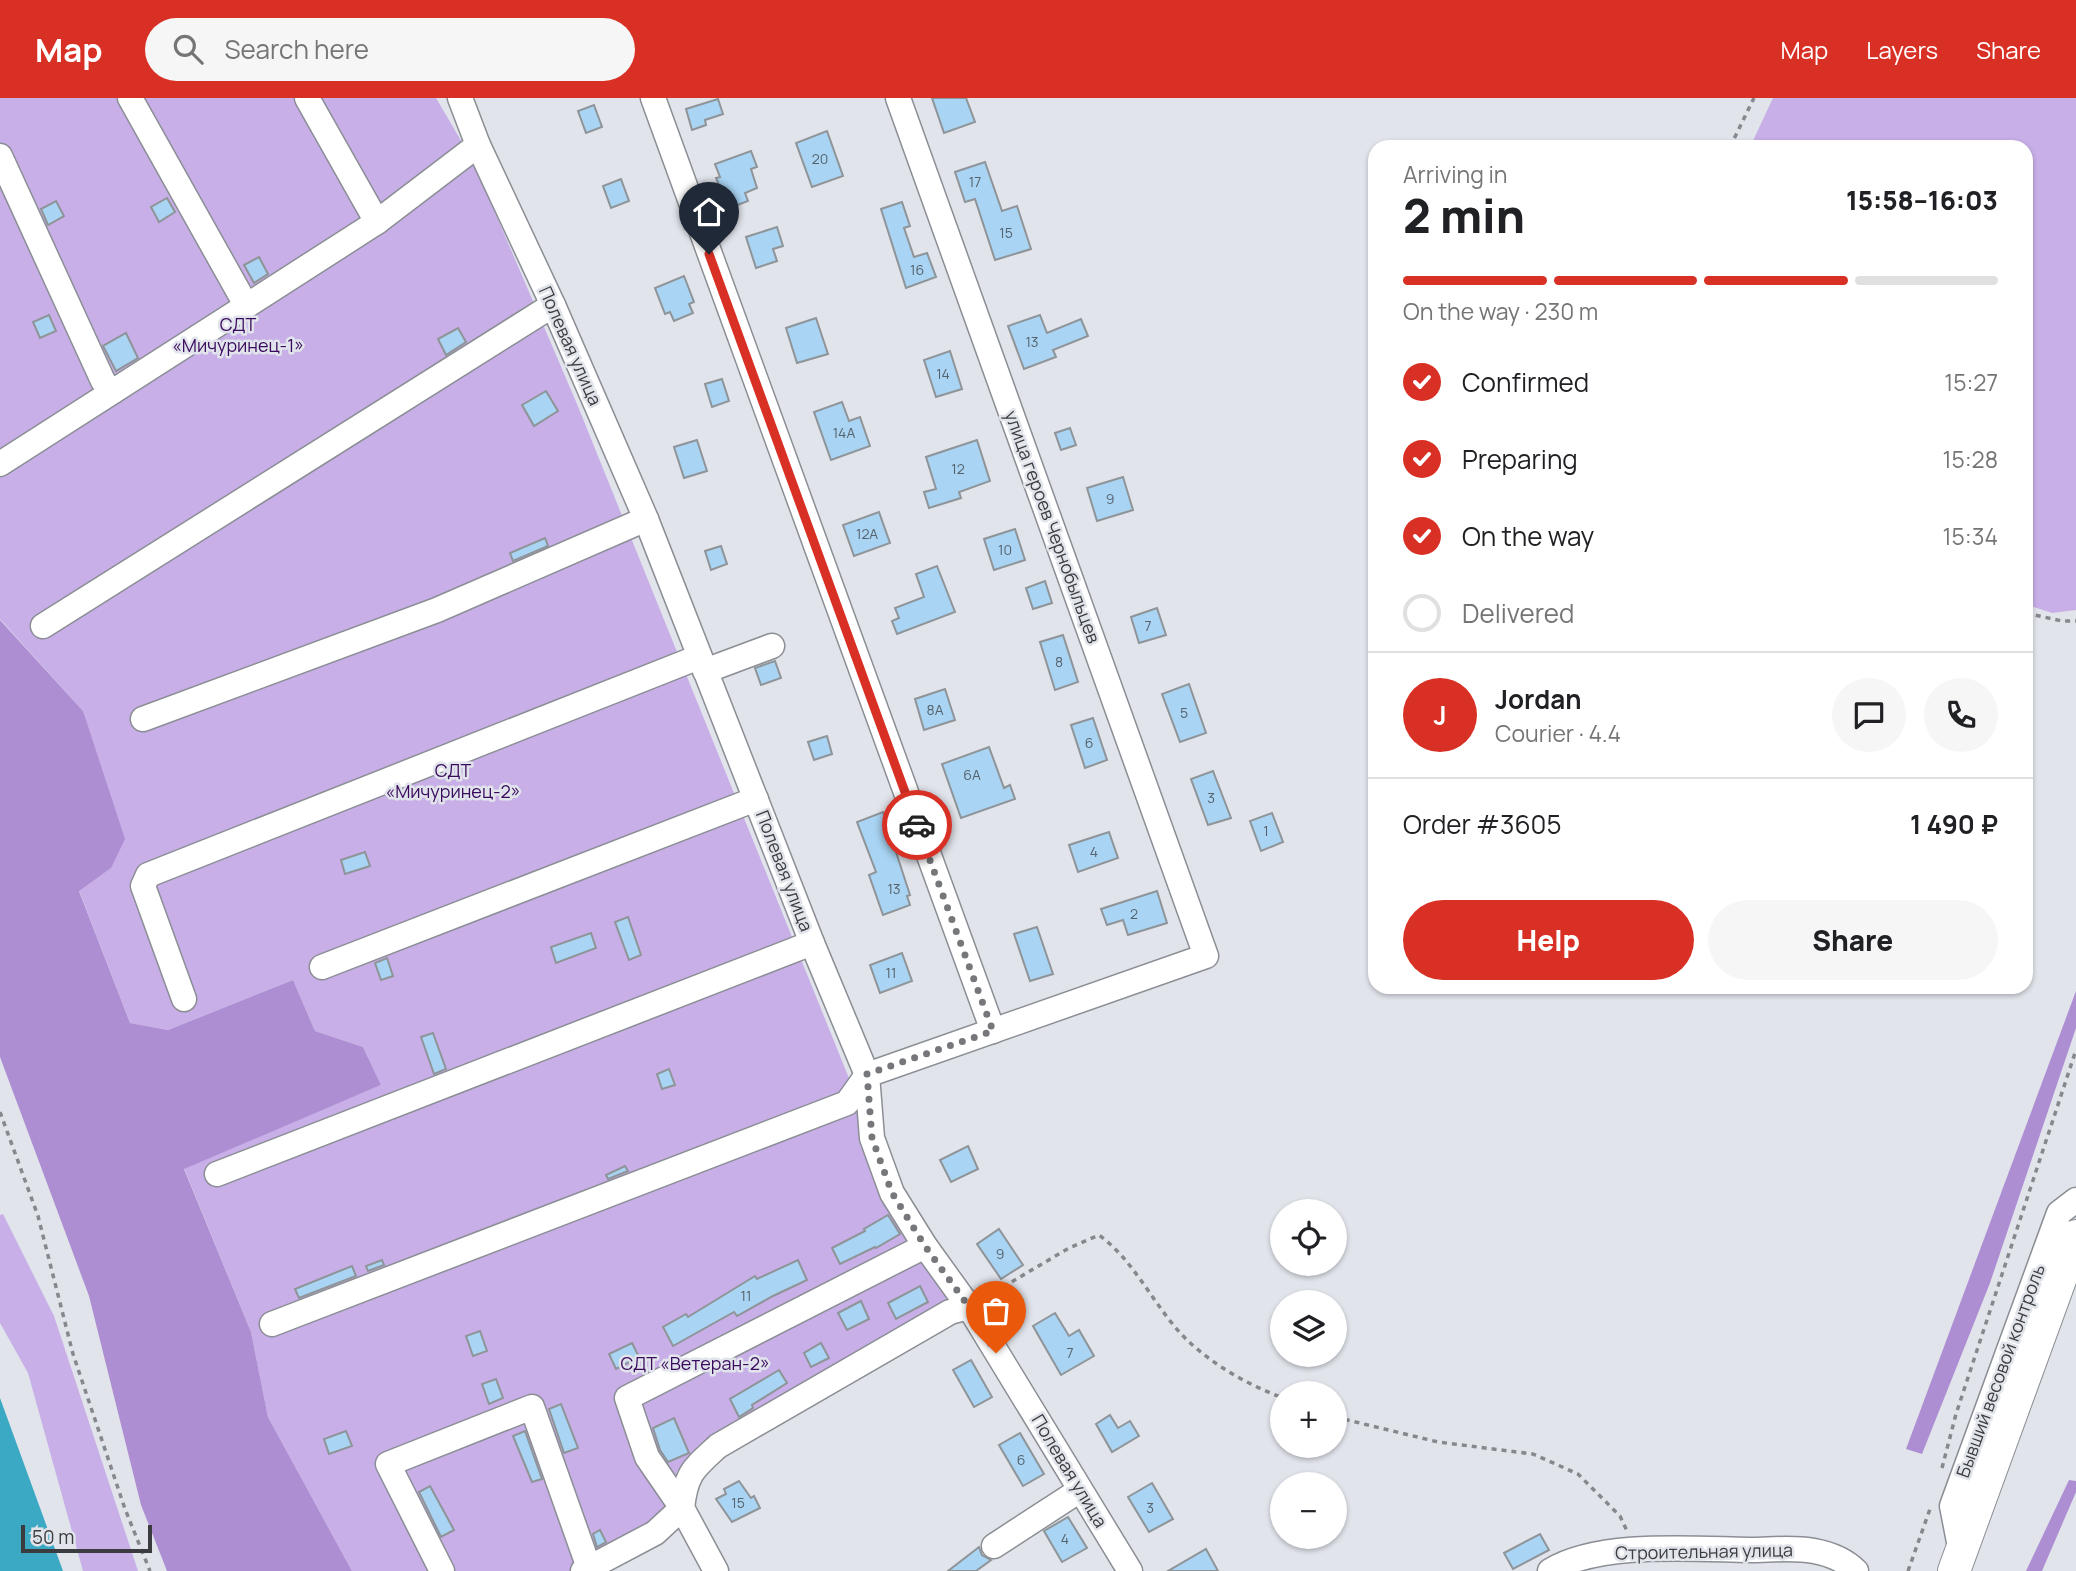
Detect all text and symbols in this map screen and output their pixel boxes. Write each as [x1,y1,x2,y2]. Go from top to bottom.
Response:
search box [145,18,635,81]
text: Map [35,27,103,72]
icon: search [169,30,207,68]
text: Search here [225,31,369,67]
text: Map [1781,33,1828,66]
text: Layers [1866,33,1938,66]
text: Share [1976,33,2041,66]
house number: 20 [812,149,828,168]
text: Arriving in [1403,158,1508,190]
house number: 17 [969,172,981,191]
pin [679,182,739,254]
text: 15:58–16:03 [1846,182,1998,218]
text: 2 min [1403,184,1525,247]
icon: home [690,193,728,231]
house number: 15 [999,223,1013,242]
house number: 16 [910,260,924,279]
street label: Полевая улица [534,282,608,409]
text: On the way · 230 m [1403,295,1598,327]
park label: СДТ «Мичуринец-1» [172,312,304,357]
house number: 13 [1025,332,1039,351]
icon: check [1403,363,1441,401]
house number: 14 [936,364,950,383]
text: Confirmed [1462,364,1589,400]
text: 15:27 [1944,366,1998,398]
street label: улица героев Чернобыльцев [1000,407,1106,647]
house number: 14А [833,423,855,442]
icon: check [1403,440,1441,478]
text: Preparing [1462,441,1578,477]
text: 15:28 [1942,443,1998,475]
house number: 12 [951,459,965,478]
house number: 9 [1106,489,1114,508]
icon: check [1403,517,1441,555]
text: On the way [1462,518,1594,554]
text: 15:34 [1943,520,1998,552]
house number: 12А [856,524,878,543]
house number: 10 [998,540,1012,559]
text: Delivered [1462,595,1574,631]
house number: 7 [1144,616,1152,635]
house number: 8 [1055,652,1063,671]
button: chat [1832,678,1906,752]
button: phone [1924,678,1998,752]
text: Jordan [1495,681,1581,717]
text: J [1433,697,1447,733]
house number: 8А [927,700,944,719]
house number: 5 [1180,703,1188,722]
text: Courier · 4.4 [1495,717,1621,749]
house number: 6 [1085,733,1093,752]
park label: СДТ «Мичуринец-2» [386,758,520,803]
house number: 6А [963,765,981,784]
house number: 3 [1207,788,1215,807]
courier [882,790,952,860]
icon: car [898,806,936,844]
text: Order #3605 [1403,806,1561,842]
text: 1 490 ₽ [1910,806,1998,842]
street label: Полевая улица [751,807,819,935]
house number: 1 [1263,821,1269,840]
house number: 4 [1090,842,1098,861]
house number: 13 [887,879,901,898]
button: Help [1403,900,1694,980]
button: Share [1708,900,1998,980]
house number: 2 [1130,904,1138,923]
house number: 11 [886,963,896,982]
map controls [1270,1199,1347,1549]
button: locate [1270,1199,1347,1276]
house number: 9 [996,1244,1004,1263]
street label: Бывший весовой контроль [1950,1261,2050,1481]
pin [966,1281,1026,1353]
house number: 11 [741,1286,751,1305]
button: layers [1270,1290,1347,1367]
icon: bag [977,1292,1015,1330]
house number: 7 [1066,1343,1074,1362]
park label: СДТ «Ветеран-2» [620,1351,770,1375]
button: + [1270,1381,1347,1458]
street label: Полевая улица [1027,1409,1113,1532]
house number: 6 [1017,1450,1025,1469]
button: − [1270,1472,1347,1549]
house number: 15 [731,1493,745,1512]
house number: 3 [1146,1498,1154,1517]
scale bar [21,1522,152,1554]
text: 50 m [32,1524,74,1550]
house number: 4 [1061,1529,1069,1548]
street label: Строительная улица [1615,1537,1793,1565]

